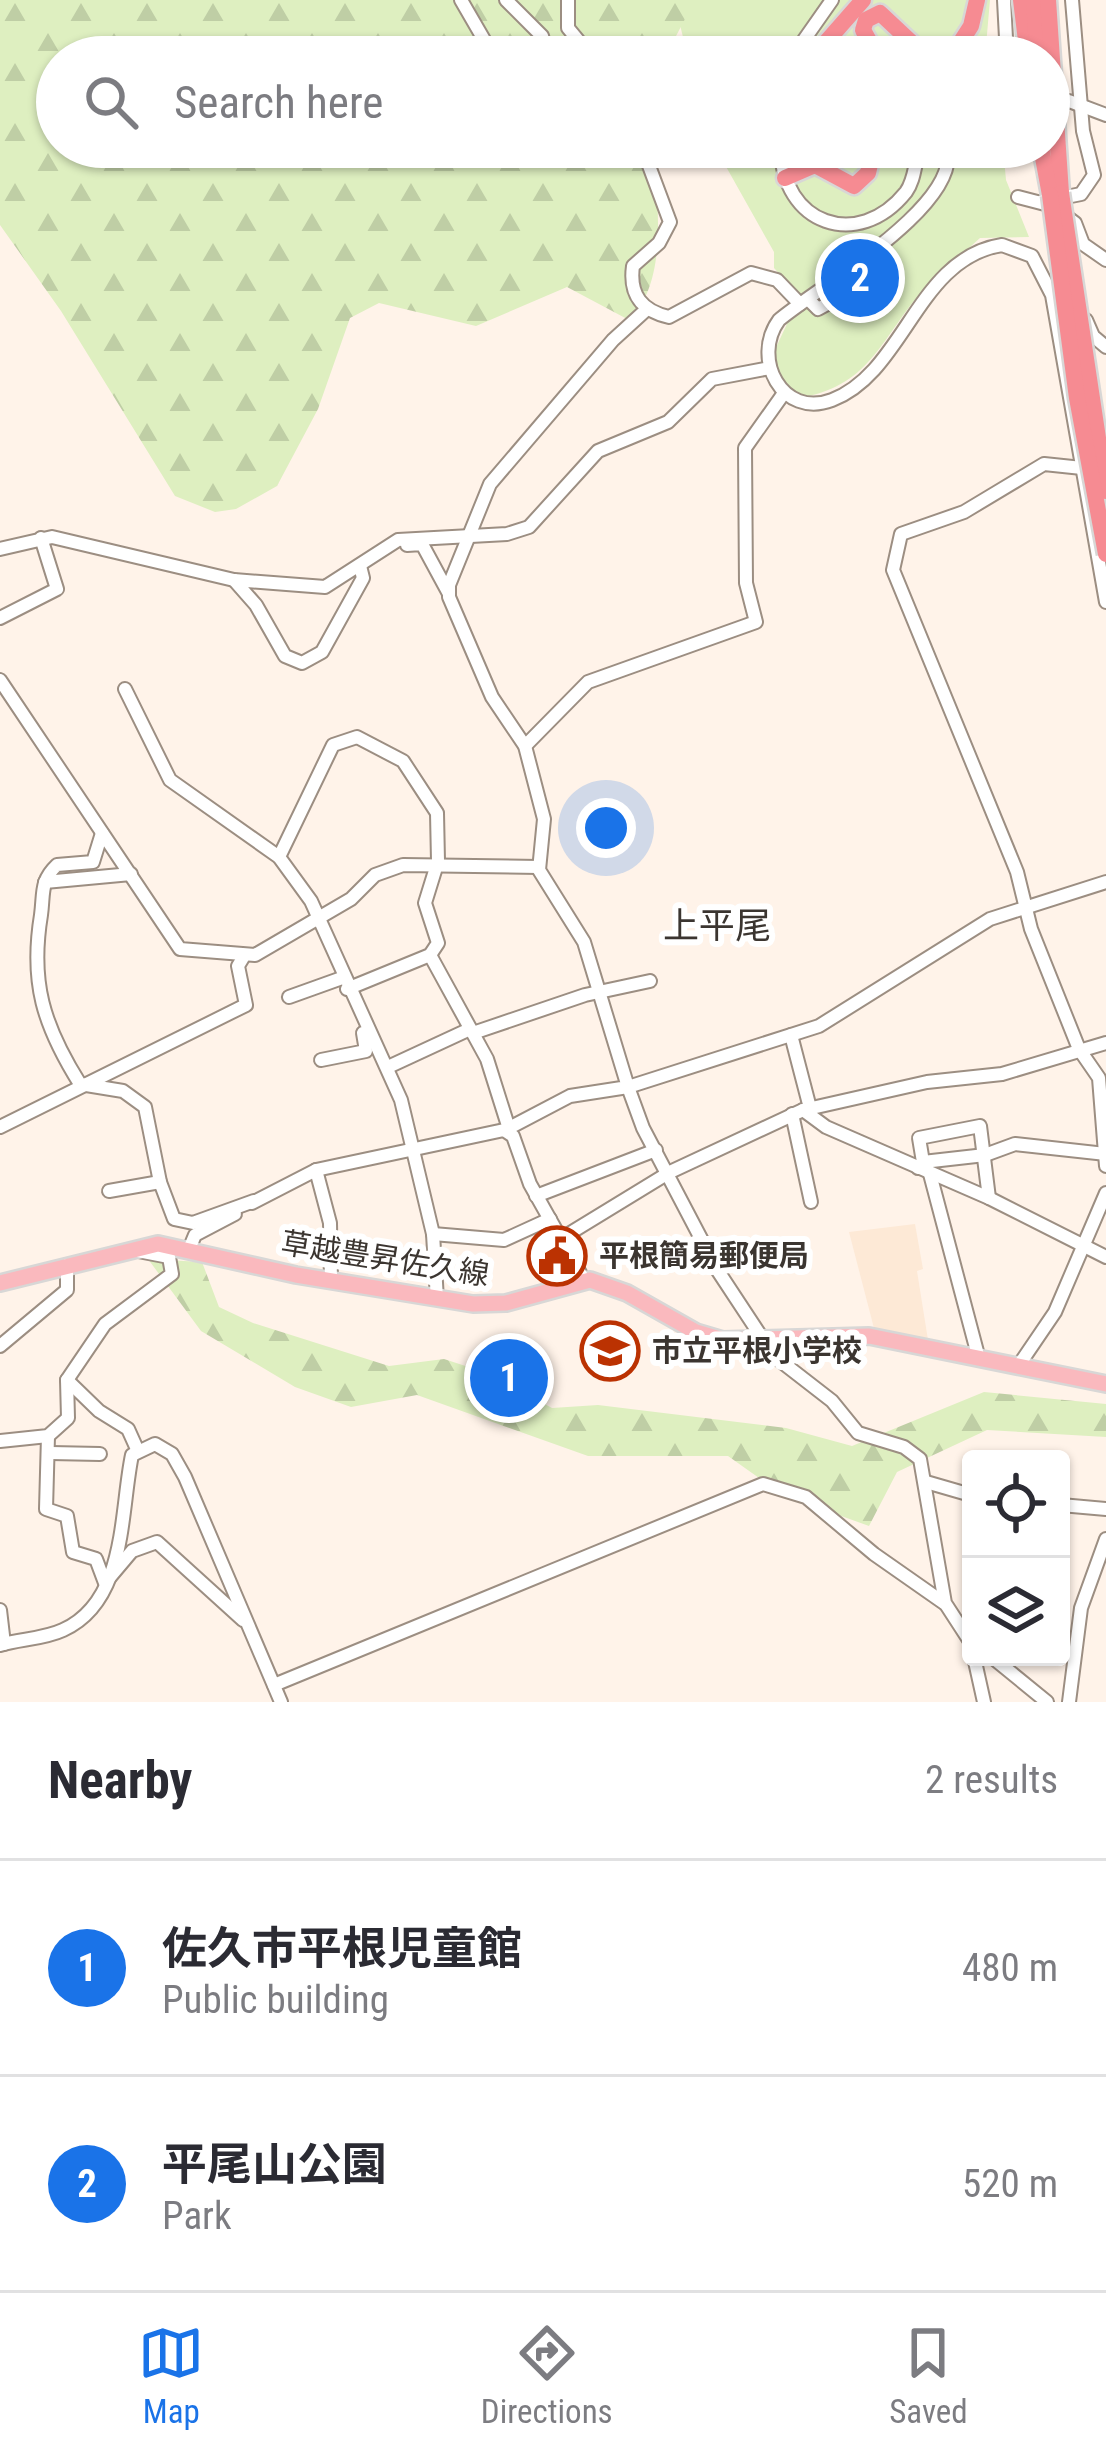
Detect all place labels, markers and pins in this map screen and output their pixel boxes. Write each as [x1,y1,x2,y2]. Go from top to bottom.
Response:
pin: 2 [821,233,899,323]
public building icon: 平根簡易郵便局 [526,1225,588,1287]
place label: 平根簡易郵便局 [599,1238,809,1273]
school or university icon: 市立平根小学校 [579,1320,641,1382]
pin: 1 [470,1333,548,1423]
place label: 市立平根小学校 [652,1333,862,1368]

